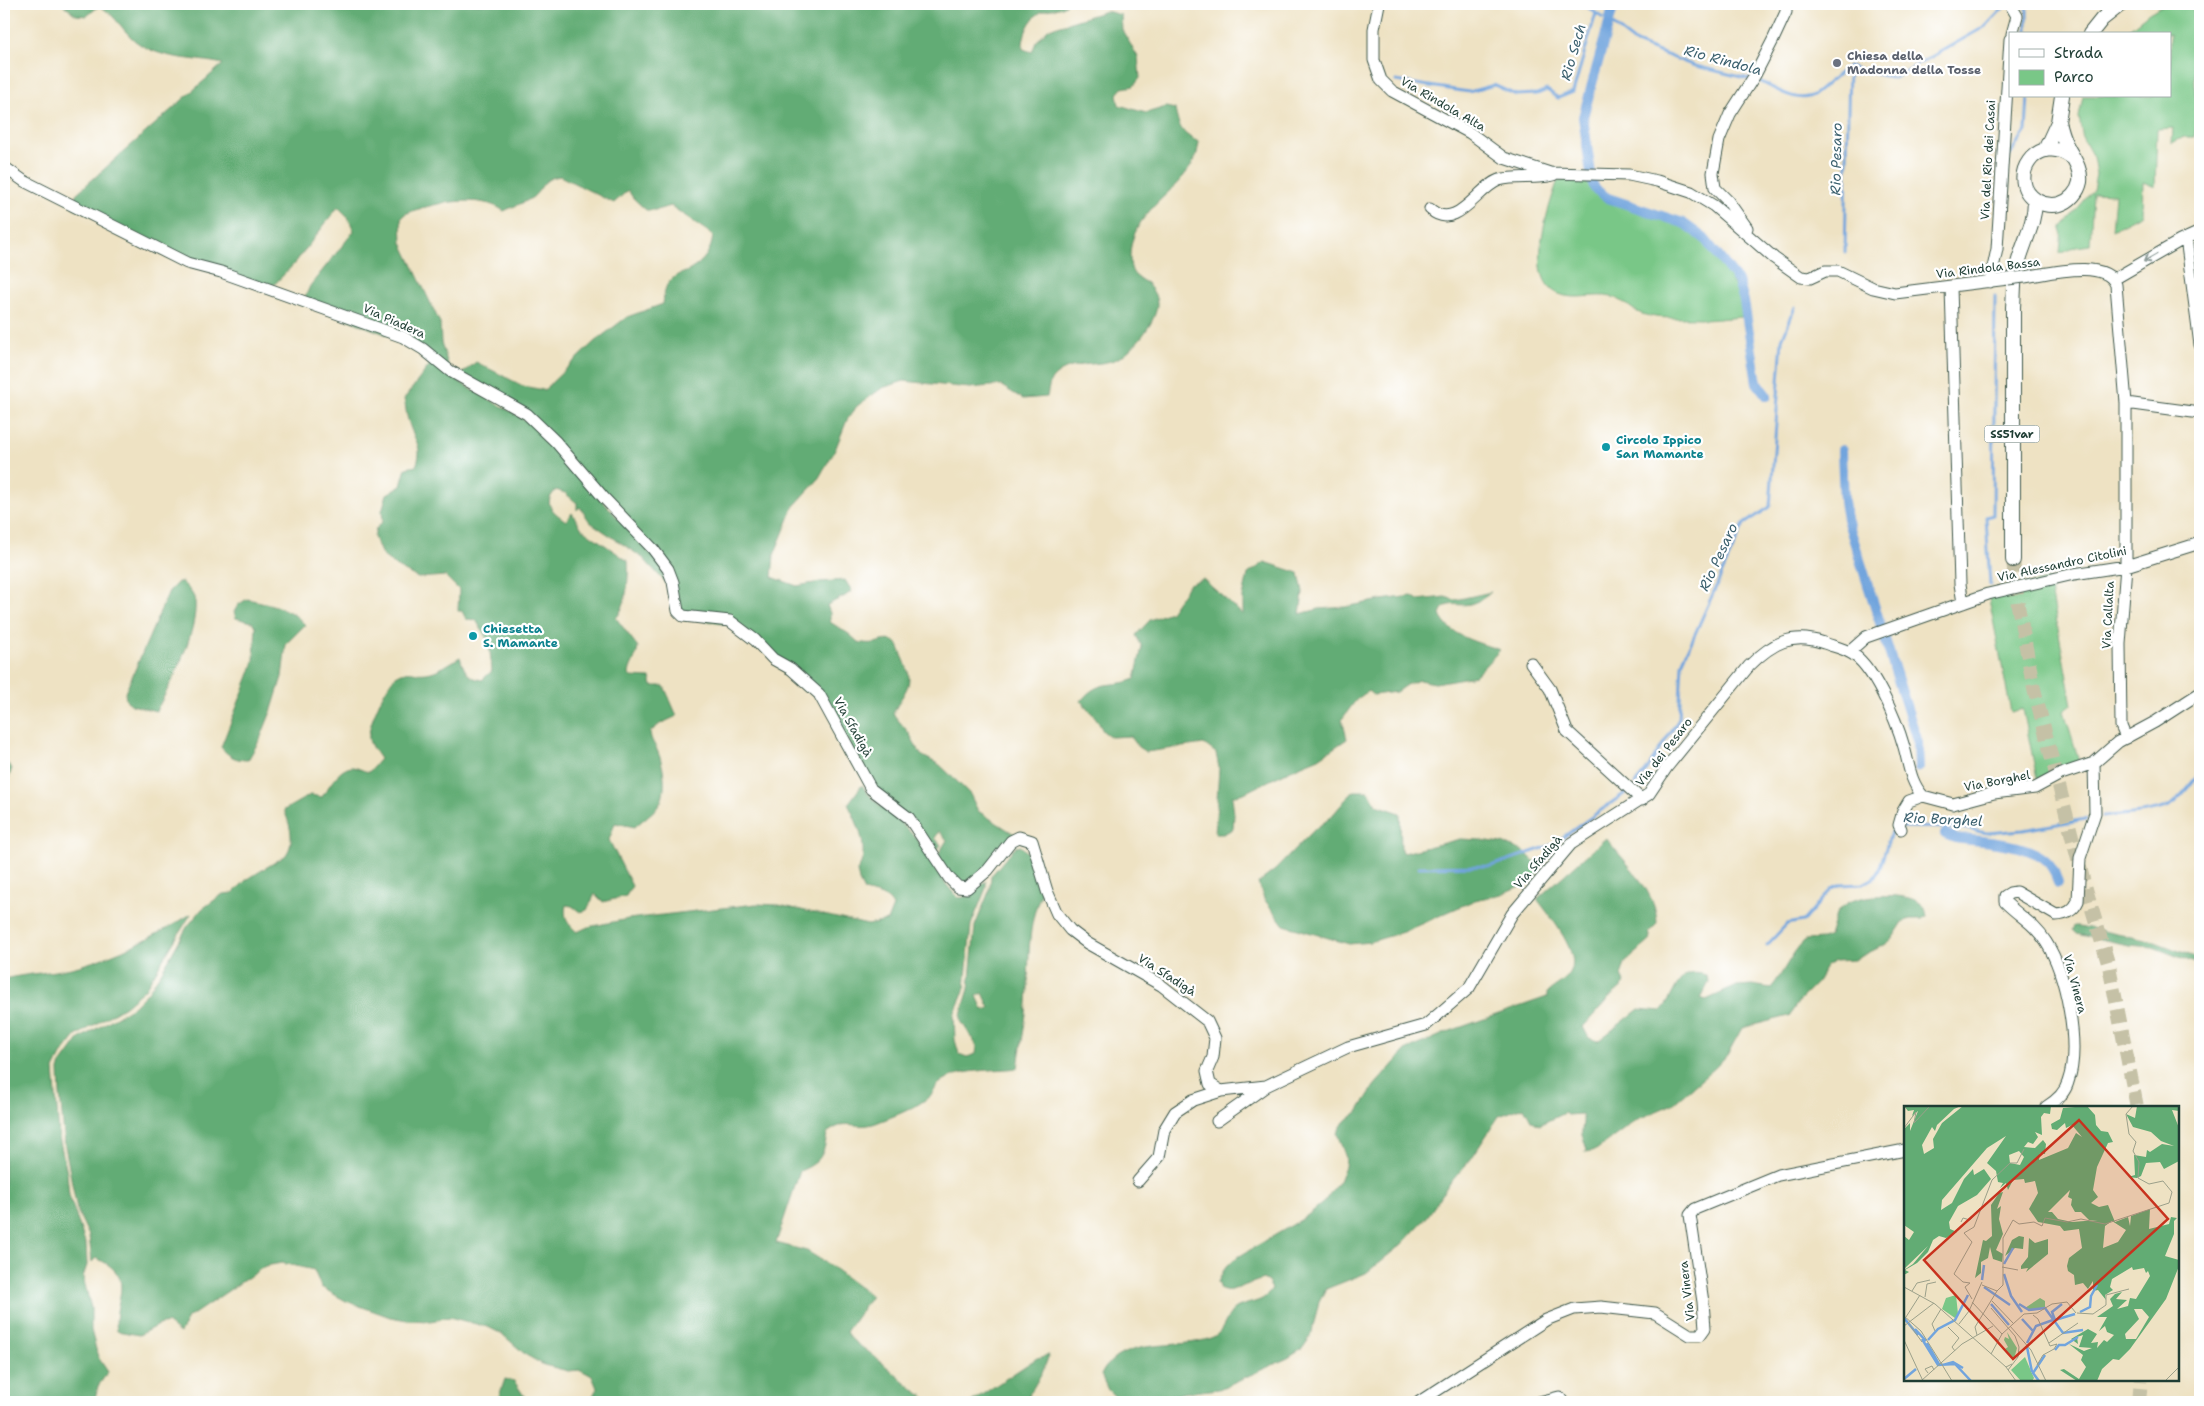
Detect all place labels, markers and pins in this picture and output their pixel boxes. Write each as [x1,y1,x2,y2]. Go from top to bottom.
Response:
place label: Chiesa della Madonna della Tosse [1847,48,1981,78]
marker: Chiesa della Madonna della Tosse [1831,57,1843,69]
place label: Circolo Ippico San Mamante [1616,432,1704,462]
marker: Circolo Ippico San Mamante [1600,441,1612,453]
place label: Chiesetta S. Mamante [483,621,558,651]
marker: Chiesetta S. Mamante [467,630,479,642]

